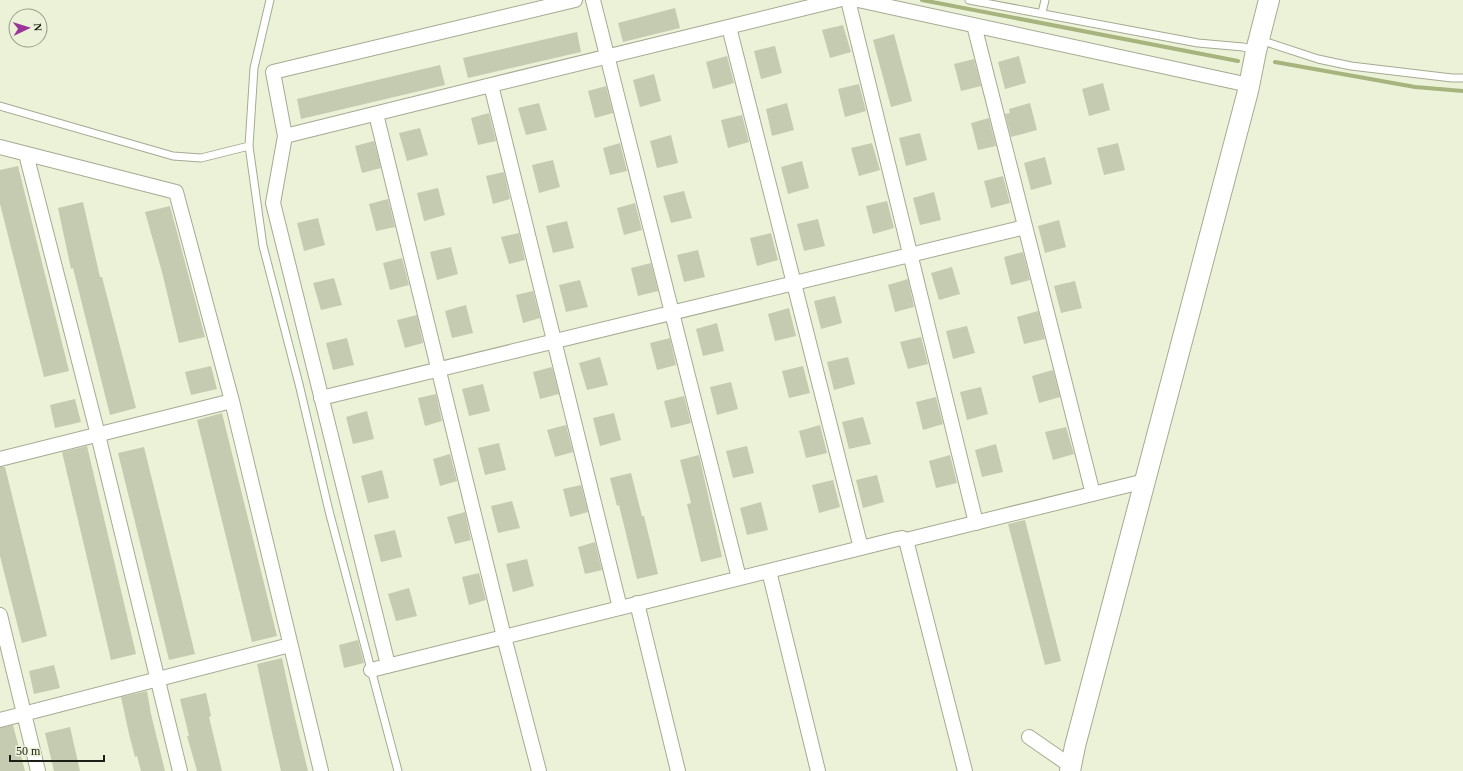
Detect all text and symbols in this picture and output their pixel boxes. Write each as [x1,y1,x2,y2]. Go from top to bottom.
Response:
north arrow [8,8,48,48]
text: N [32,23,44,32]
scale bar [10,737,104,763]
text: 50 m [16,744,41,758]

